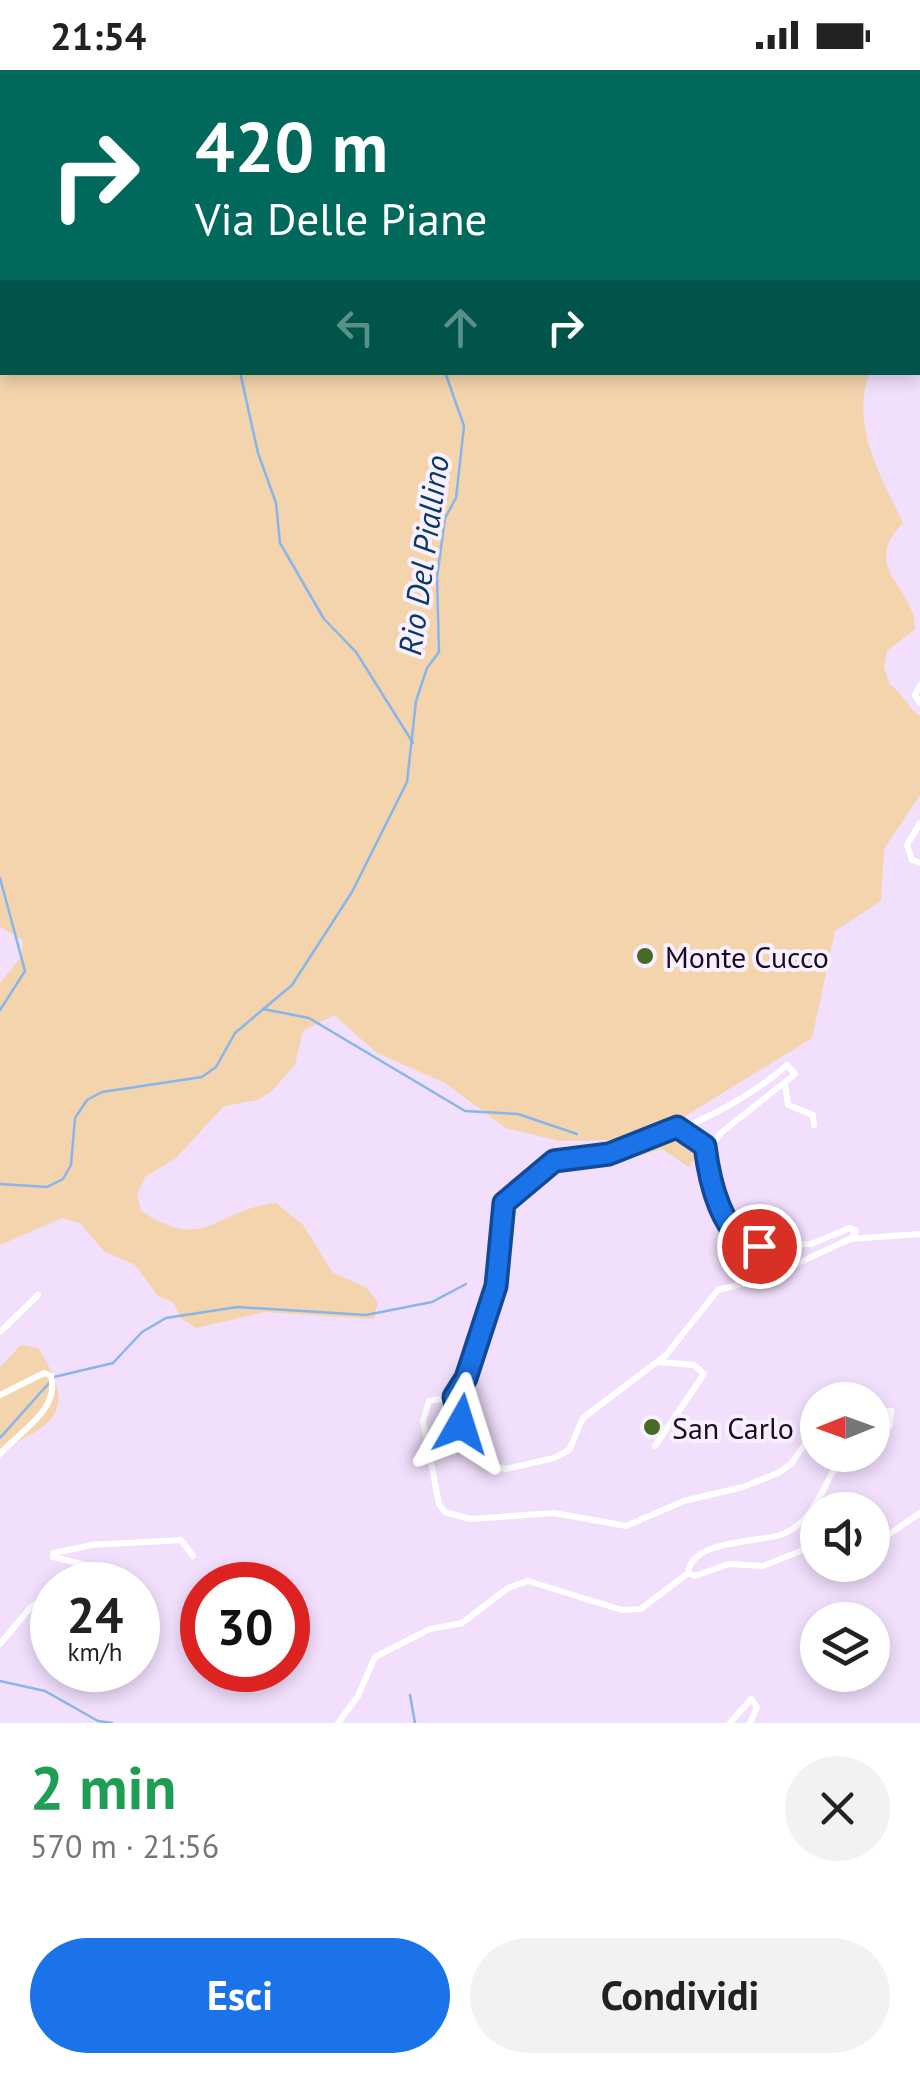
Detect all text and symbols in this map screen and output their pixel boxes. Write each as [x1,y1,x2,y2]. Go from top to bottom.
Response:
text: 21:54 [50,11,146,60]
text: 420 m [195,101,388,191]
icon: right [30,110,160,240]
text: Via Delle Piane [195,189,487,247]
icon: left [328,300,383,355]
icon: ahead [433,300,488,355]
icon: right [538,300,593,355]
water label: Rio Del Piallino [388,452,458,658]
place label: Monte Cucco [665,937,829,976]
marker: Monte Cucco [634,945,656,967]
pin [717,1204,802,1289]
icon: arrive [732,1219,787,1274]
position arrow [409,1372,513,1476]
north arrow [800,1382,890,1472]
map controls [800,1382,890,1692]
place label: San Carlo [672,1408,794,1447]
marker: San Carlo [641,1416,663,1438]
button: sound [800,1492,890,1582]
speed limit sign: 30 [180,1562,310,1692]
text: 24 [67,1582,123,1647]
button: layers [800,1602,890,1692]
text: km/h [68,1636,122,1668]
text: 2 min [30,1748,176,1826]
button: close [785,1756,890,1861]
text: 570 m · 21:56 [30,1825,219,1867]
button: Esci [30,1938,450,2053]
button: Condividi [470,1938,890,2053]

